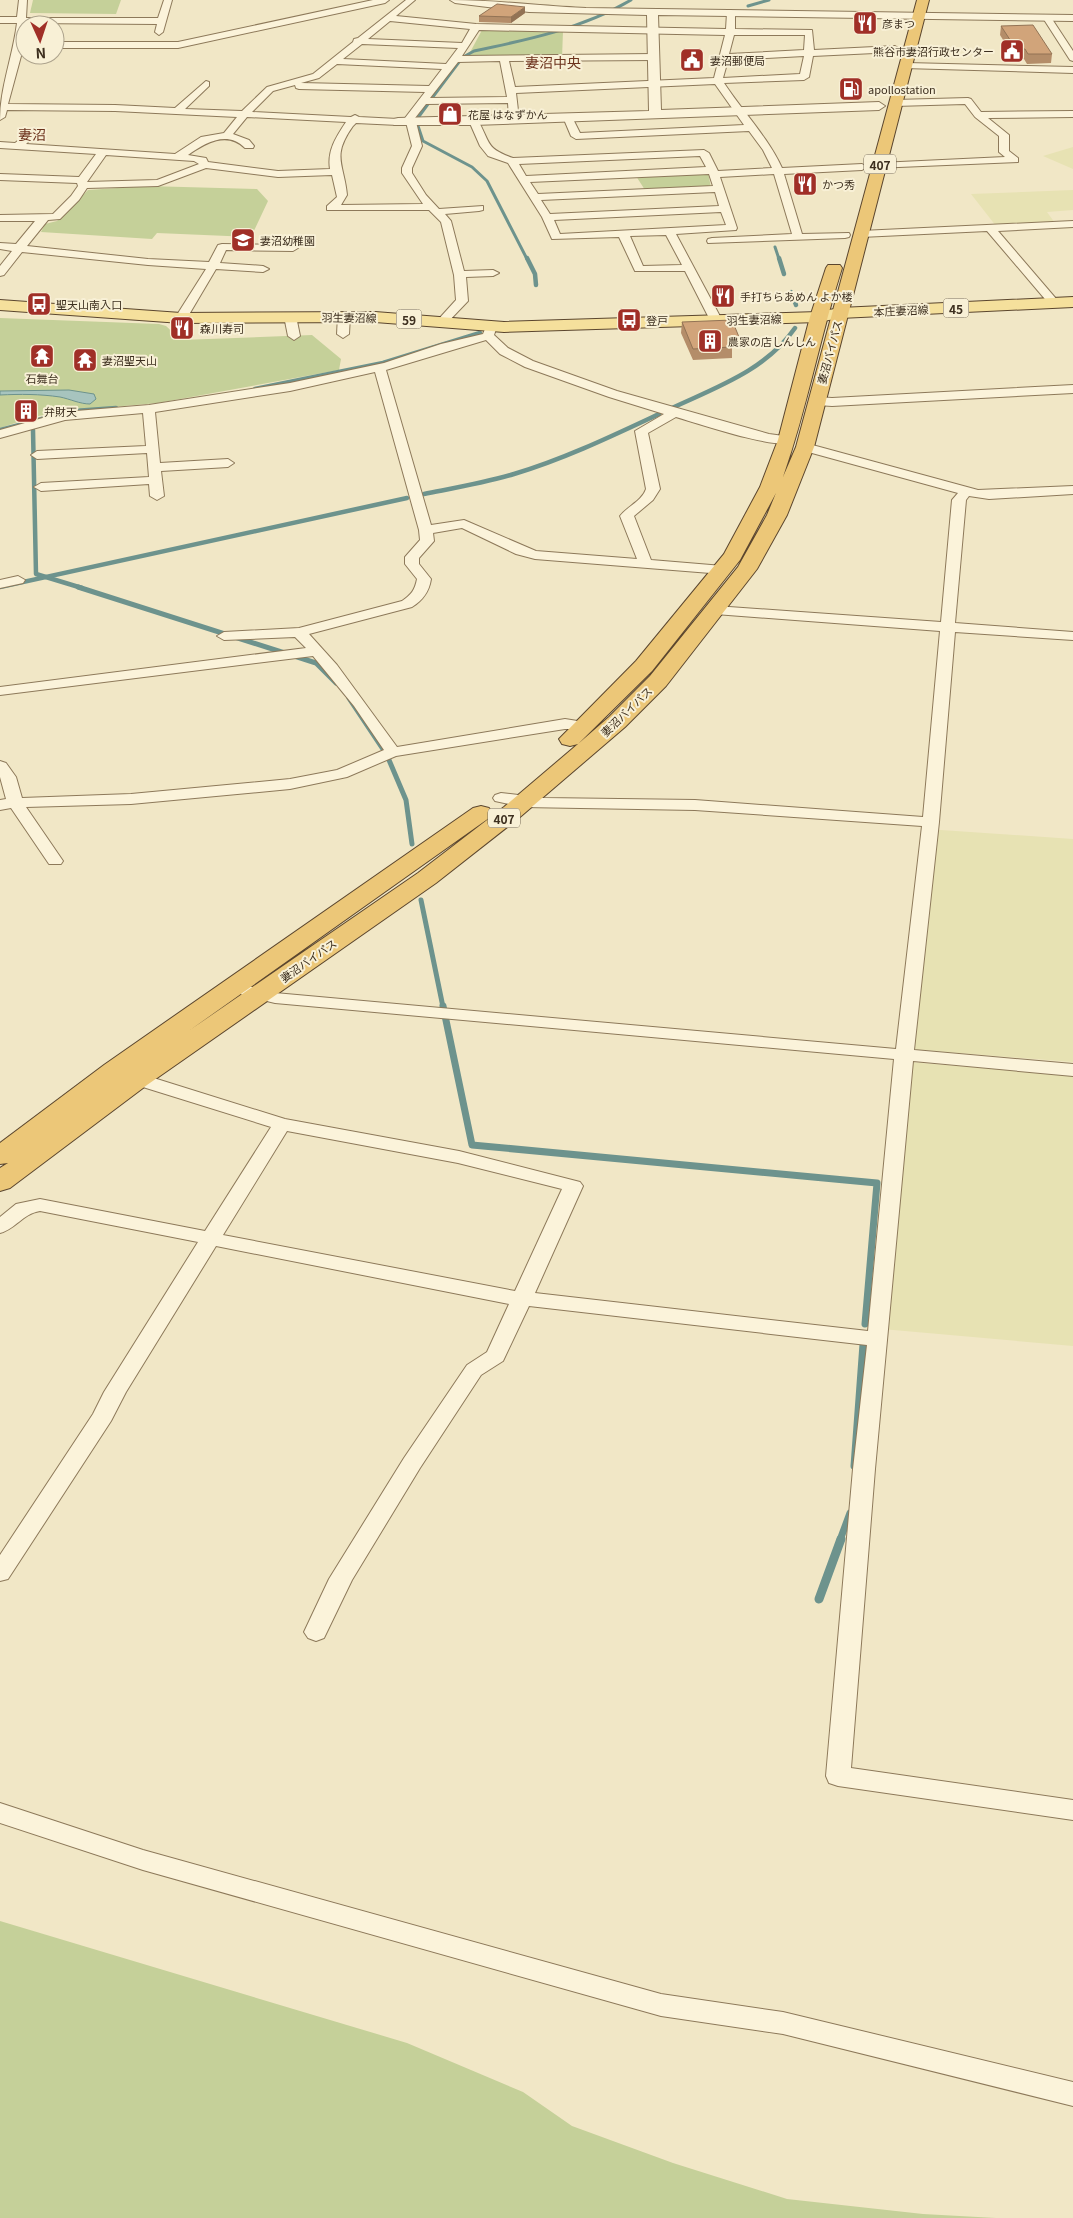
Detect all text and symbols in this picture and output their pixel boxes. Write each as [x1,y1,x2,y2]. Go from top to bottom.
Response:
restaurant icon: 彦まつ [852,10,878,36]
north arrow [15,15,65,65]
place label: 彦まつ [882,15,915,31]
public building icon: 熊谷市妻沼行政センター [999,38,1025,64]
place label: 熊谷市妻沼行政センター [873,43,994,59]
text: N [35,44,46,64]
public building icon: 妻沼郵便局 [679,47,705,73]
district label: 妻沼中央 [525,52,581,72]
place label: 妻沼郵便局 [710,52,765,68]
fuel station icon: apollostation [838,76,864,102]
place label: apollostation [868,81,936,97]
shop icon: 花屋 はなずかん [437,101,463,127]
place label: 花屋 はなずかん [468,106,547,122]
district label: 妻沼 [18,124,46,144]
road number: 407 [864,154,896,173]
restaurant icon: かつ秀 [792,171,818,197]
place label: かつ秀 [822,176,855,192]
school or university icon: 妻沼幼稚園 [230,227,256,253]
place label: 妻沼幼稚園 [260,232,315,248]
restaurant icon: 手打ちらあめん よか楼 [710,283,736,309]
place label: 手打ちらあめん よか楼 [740,288,852,304]
bus stop icon: 聖天山南入口 [26,291,52,317]
place label: 聖天山南入口 [56,296,122,312]
road number: 45 [944,298,968,318]
street label: 本庄妻沼線 [873,301,929,319]
bus stop icon: 登戸 [616,307,642,333]
street label: 羽生妻沼線 [321,309,377,325]
road number: 59 [396,310,422,328]
street label: 羽生妻沼線 [726,310,782,328]
place label: 登戸 [646,312,668,328]
restaurant icon: 森川寿司 [169,315,195,341]
street label: 妻沼バイパス [813,318,845,386]
place label: 森川寿司 [200,320,244,336]
building icon: 農家の店しんしん [697,328,723,354]
place label: 農家の店しんしん [728,333,816,349]
temple icon: 石舞台 [29,343,55,369]
temple icon: 妻沼聖天山 [72,347,98,373]
place label: 妻沼聖天山 [102,352,157,368]
place label: 石舞台 [26,370,59,386]
building icon: 弁財天 [13,398,39,424]
place label: 弁財天 [44,403,77,419]
street label: 妻沼バイパス [597,682,655,740]
road number: 407 [488,808,520,828]
street label: 妻沼バイパス [276,935,340,985]

